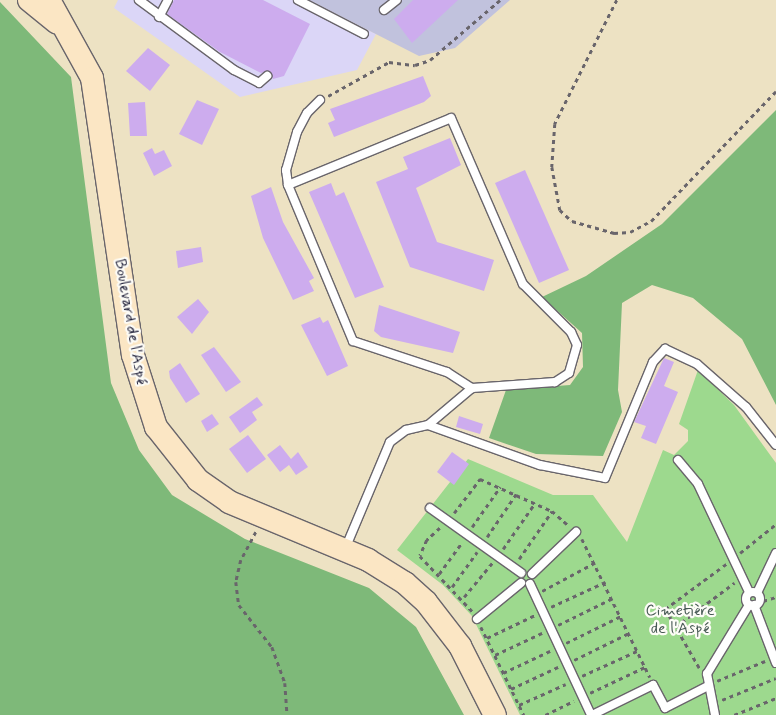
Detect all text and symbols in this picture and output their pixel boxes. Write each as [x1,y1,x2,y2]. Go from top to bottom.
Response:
street label: Boulevard de l'Aspé [110,258,150,386]
park label: Cimetière de l'Aspé [645,601,715,639]

